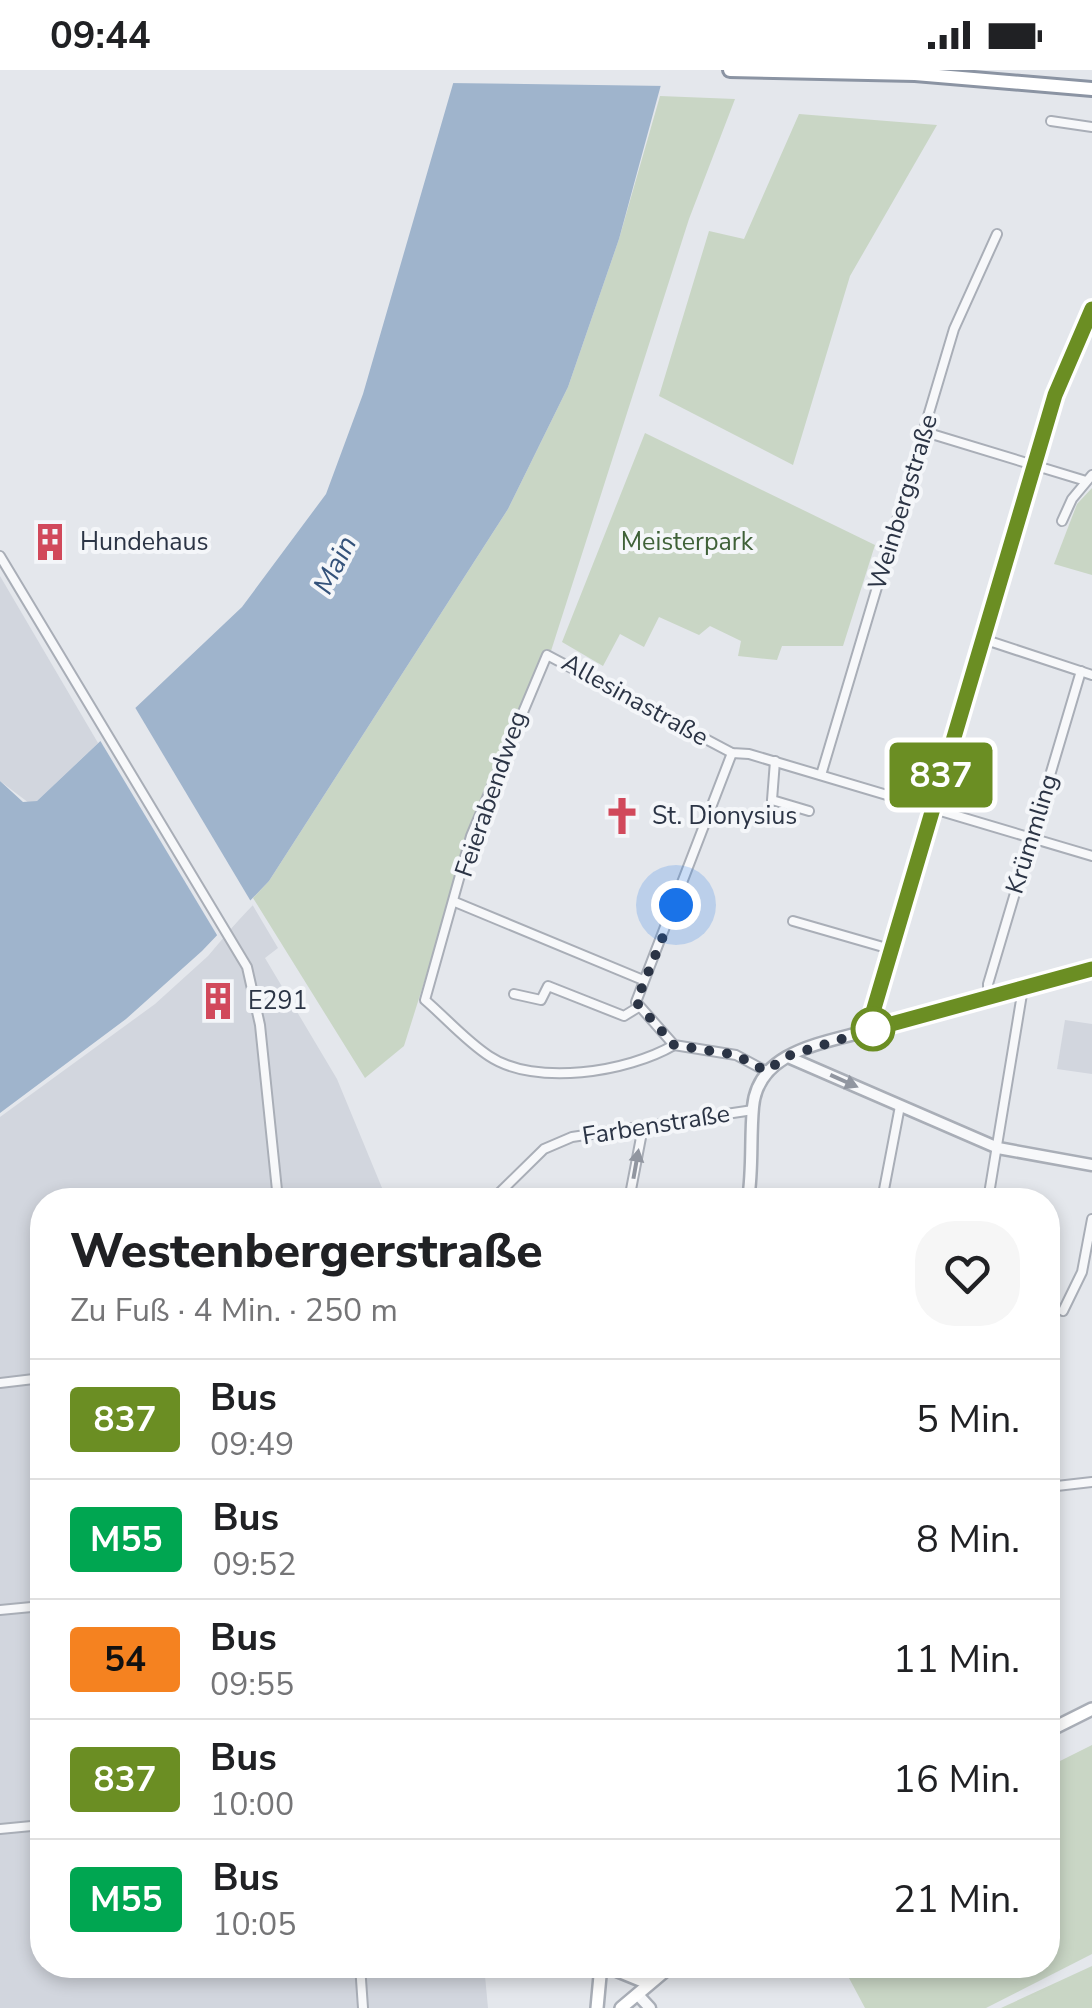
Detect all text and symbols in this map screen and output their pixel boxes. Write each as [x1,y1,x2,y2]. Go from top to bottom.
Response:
text: 09:44 [50,10,151,61]
street label: Weinbergstraße [860,410,946,594]
building icon: Hundehaus [29,521,71,563]
place label: Hundehaus [80,525,209,559]
park label: Meisterpark [621,525,754,559]
water label: Main [304,529,366,601]
street label: Allesinastraße [556,646,714,754]
street label: Feierabendweg [447,707,535,881]
line badge: 837 [884,742,998,808]
text: 837 [909,752,973,799]
street label: Krümmling [998,770,1066,898]
church icon: St. Dionysius [601,795,643,837]
place label: St. Dionysius [652,799,797,833]
your location [651,880,701,930]
building icon: E291 [197,980,239,1022]
place label: E291 [248,984,308,1018]
unlabelled marker [852,1008,894,1050]
one-way arrow [829,1073,859,1089]
street label: Farbenstraße [580,1097,732,1153]
one-way arrow [629,1147,644,1179]
text: Westenbergerstraße [70,1218,543,1284]
button: heart [915,1221,1020,1326]
text: Zu Fuß · 4 Min. · 250 m [70,1289,398,1332]
text: Bus [210,1372,277,1423]
text: 5 Min. [916,1394,1020,1445]
text: 837 [93,1396,157,1443]
text: 09:49 [210,1423,294,1466]
text: Bus [212,1492,279,1543]
text: 8 Min. [916,1514,1020,1565]
text: M55 [90,1516,162,1563]
text: 09:52 [212,1543,297,1586]
text: Bus [210,1612,277,1663]
text: 11 Min. [893,1634,1020,1685]
text: 54 [104,1636,146,1683]
text: 09:55 [210,1663,294,1706]
text: Bus [210,1732,277,1783]
text: 16 Min. [893,1754,1020,1805]
text: 837 [93,1756,157,1803]
text: 10:00 [210,1783,294,1826]
text: Bus [212,1852,279,1903]
text: 21 Min. [893,1874,1020,1925]
text: M55 [90,1876,162,1923]
text: 10:05 [212,1903,297,1946]

